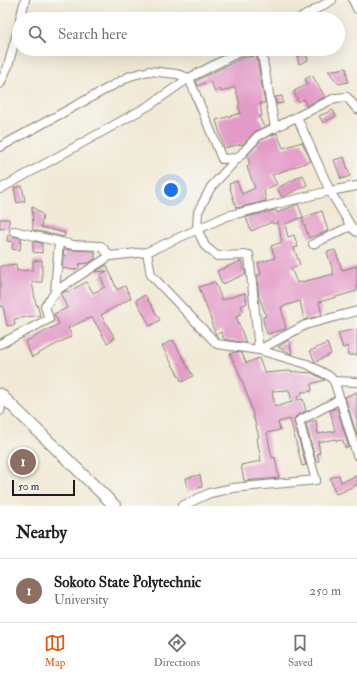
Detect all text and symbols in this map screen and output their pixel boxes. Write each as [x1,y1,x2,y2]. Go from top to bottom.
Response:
search box [12,12,345,56]
icon: search [26,23,48,45]
text: Search here [58,25,127,44]
your location [161,180,181,200]
pin: 1 [10,447,36,477]
scale bar [12,478,75,497]
text: 50 m [18,480,39,493]
text: Nearby [16,522,67,543]
text: Sokoto State Polytechnic [54,573,201,592]
text: 1 [27,583,31,599]
text: 250 m [309,583,341,599]
text: University [54,592,108,608]
tab: Map [44,632,66,669]
tab: Directions [154,632,200,669]
tab: Saved [288,632,313,669]

